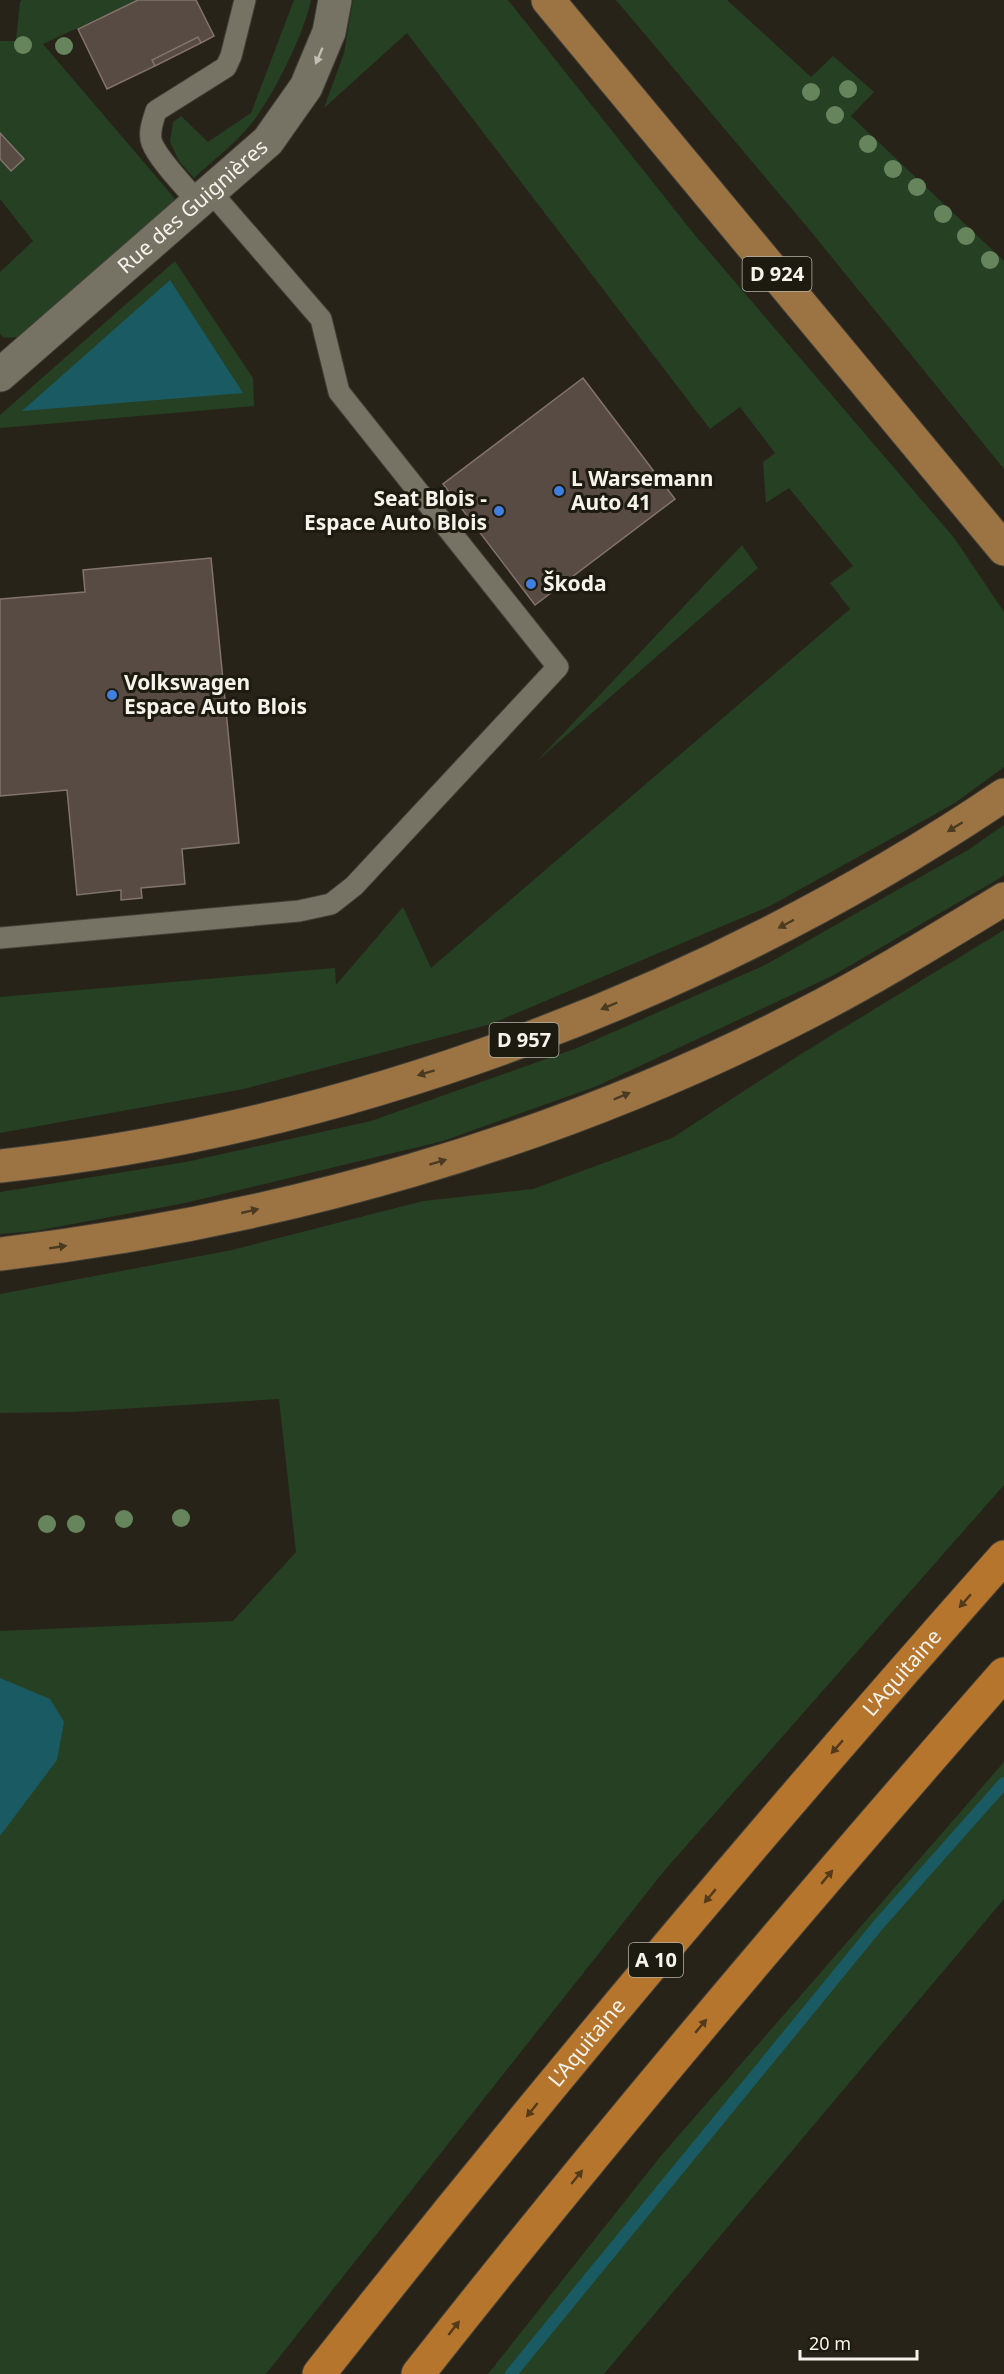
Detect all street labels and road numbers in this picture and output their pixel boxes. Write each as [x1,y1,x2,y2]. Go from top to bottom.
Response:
street label: Rue des Guignières [111,133,273,279]
road number: D 924 [742,257,812,291]
road number: D 957 [490,1023,558,1057]
street label: L'Aquitaine [856,1623,947,1722]
road number: A 10 [629,1943,683,1977]
street label: L'Aquitaine [541,1992,631,2092]

